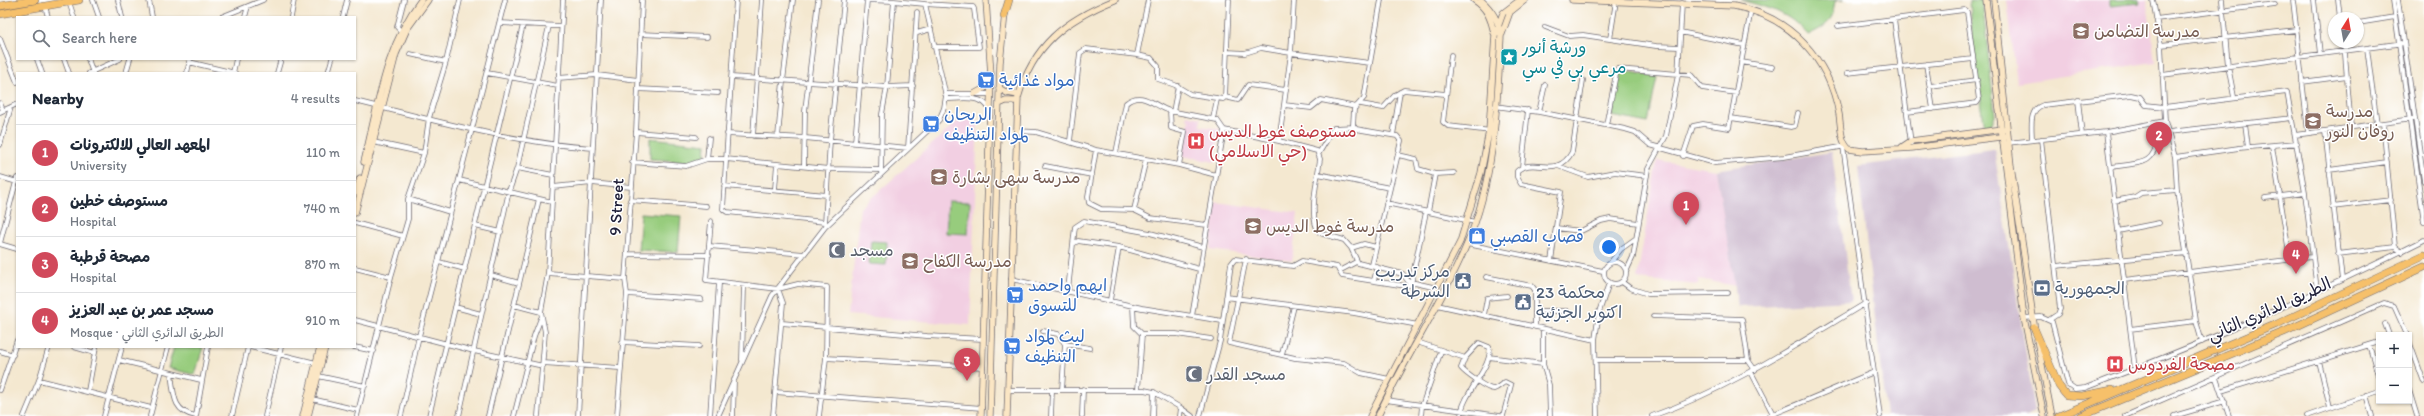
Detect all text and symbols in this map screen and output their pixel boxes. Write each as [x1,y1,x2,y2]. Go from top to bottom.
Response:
north arrow [2328,12,2364,48]
search box [16,16,356,60]
school or university icon: مدرسة التضامن [2071,21,2091,41]
place label: مدرسة التضامن [2094,21,2200,41]
icon: search [30,27,52,49]
text: Search here [62,29,137,47]
place label: ورشة أنور مرعي بي في سي [1521,37,1626,82]
place icon: ورشة أنور مرعي بي في سي [1499,47,1519,67]
supermarket icon: مواد غذائية [976,70,996,90]
place label: مواد غذائية [999,70,1074,91]
text: Nearby [32,88,84,108]
text: 4 results [291,91,340,106]
place label: مدرسة روفان النور [2324,101,2395,143]
place label: الريحان لمواد التنظيف [944,104,1029,145]
school or university icon: مدرسة روفان النور [2303,111,2323,131]
supermarket icon: الريحان لمواد التنظيف [921,114,941,134]
place label: مستوصف غوط الديس (حي الاسلامي) [1209,121,1357,166]
pin: 2 [2146,122,2172,155]
hospital icon: مستوصف غوط الديس (حي الاسلامي) [1186,131,1206,151]
text: المعهد العالي للالكترونات [70,136,210,154]
text: 1 [42,145,48,160]
text: 110 m [306,145,340,160]
text: University [70,158,127,173]
school or university icon: مدرسة سهى بشارة [929,167,949,187]
place label: مدرسة سهى بشارة [952,167,1080,188]
street label: 9 Street [605,178,627,236]
text: مستوصف خطين [70,192,168,210]
pin: 1 [1673,192,1699,225]
text: 2 [42,201,48,216]
text: 740 m [304,201,340,216]
text: Hospital [70,214,117,229]
school or university icon: مدرسة غوط الديس [1243,216,1263,236]
place label: مدرسة غوط الديس [1266,216,1394,237]
shop icon: قصاب القصبي [1467,226,1487,246]
place label: قصاب القصبي [1490,226,1584,251]
your location [1599,237,1619,257]
mosque icon: مسجد [827,240,847,260]
place label: مسجد [850,240,894,260]
pin: 4 [2283,241,2309,274]
text: مصحة قرطبة [70,248,150,266]
school or university icon: مدرسة الكفاح [900,251,920,271]
place label: مدرسة الكفاح [923,251,1012,273]
text: 3 [41,257,49,272]
text: 870 m [305,257,340,272]
place label: مركز تدريب الشرطة [1375,261,1450,301]
text: Hospital [70,270,117,285]
public building icon: مركز تدريب الشرطة [1453,271,1473,291]
street label: الطريق الدائري الثاني [2204,273,2336,350]
place label: ايهم واحمد للتسوق [1028,275,1107,317]
bank icon: الجمهورية [2032,278,2052,298]
place label: الجمهورية [2055,278,2125,300]
place label: محكمة 23 اكتوبر الجزئية [1536,282,1622,323]
supermarket icon: ايهم واحمد للتسوق [1005,285,1025,305]
public building icon: محكمة 23 اكتوبر الجزئية [1513,292,1533,312]
text: مسجد عمر بن عبد العزيز [70,301,214,319]
text: 4 [41,313,49,328]
text: 910 m [305,313,340,328]
text: Mosque · الطريق الدائري الثاني [70,325,224,340]
place label: ليث لمواد التنظيف [1025,326,1085,366]
map controls [2376,332,2412,404]
button: + [2376,332,2412,368]
supermarket icon: ليث لمواد التنظيف [1002,336,1022,356]
pin: 3 [954,348,980,381]
hospital icon: مصحة الفردوس [2105,354,2125,374]
place label: مصحة الفردوس [2128,354,2235,375]
mosque icon: مسجد القدر [1184,364,1204,384]
place label: مسجد القدر [1205,364,1286,384]
button: − [2376,368,2412,404]

